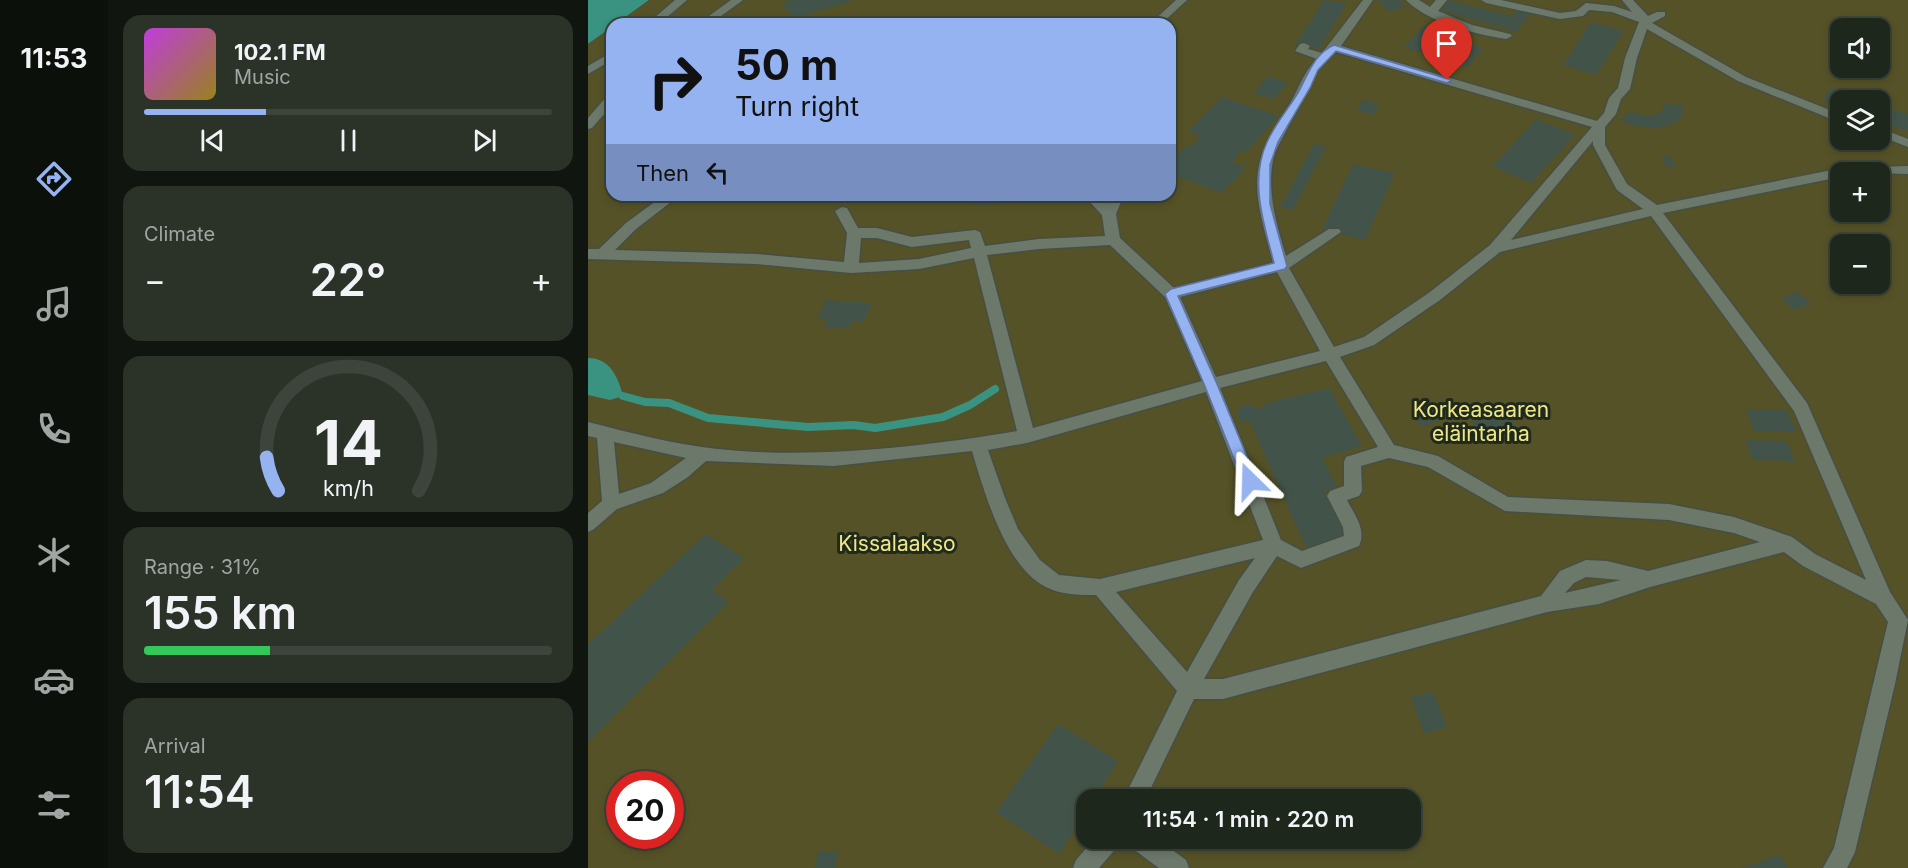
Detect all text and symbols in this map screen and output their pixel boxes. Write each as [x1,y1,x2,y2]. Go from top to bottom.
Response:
pin [1421,18,1472,80]
map controls [1830,18,1890,294]
button: sound [1830,18,1890,78]
icon: arrive [1430,27,1463,60]
text: 102.1 FM [234,39,326,65]
text: 50 m [735,39,838,90]
text: 11:53 [21,42,88,75]
icon: right [636,42,714,120]
text: Music [234,65,291,89]
text: Turn right [735,90,859,123]
button: layers [1830,90,1890,150]
icon: previous [196,124,229,157]
icon: pause [332,124,365,157]
icon: next [468,124,501,157]
icon: left [701,156,734,189]
icon: directions [33,158,75,200]
text: Then [636,160,689,186]
button: + [1830,162,1890,222]
text: Climate [144,222,215,246]
button: − [1830,234,1890,294]
text: 22° [310,252,386,307]
text: − [144,260,166,300]
text: + [530,260,552,300]
icon: music [33,283,75,325]
park label: Korkeasaaren eläintarha [1413,397,1549,446]
text: 14 [313,405,383,480]
icon: phone [33,408,75,450]
position arrow [1218,449,1282,513]
text: km/h [323,475,373,501]
park label: Kissalaakso [838,531,956,556]
icon: climate [33,534,75,576]
text: Range · 31% [144,555,261,579]
text: 155 km [144,585,297,640]
icon: car [33,659,75,701]
text: Arrival [144,734,206,758]
text: 11:54 [144,764,255,819]
speed limit sign: 20 [606,771,684,849]
icon: filters [33,784,75,826]
text: 11:54 · 1 min · 220 m [1143,806,1354,832]

